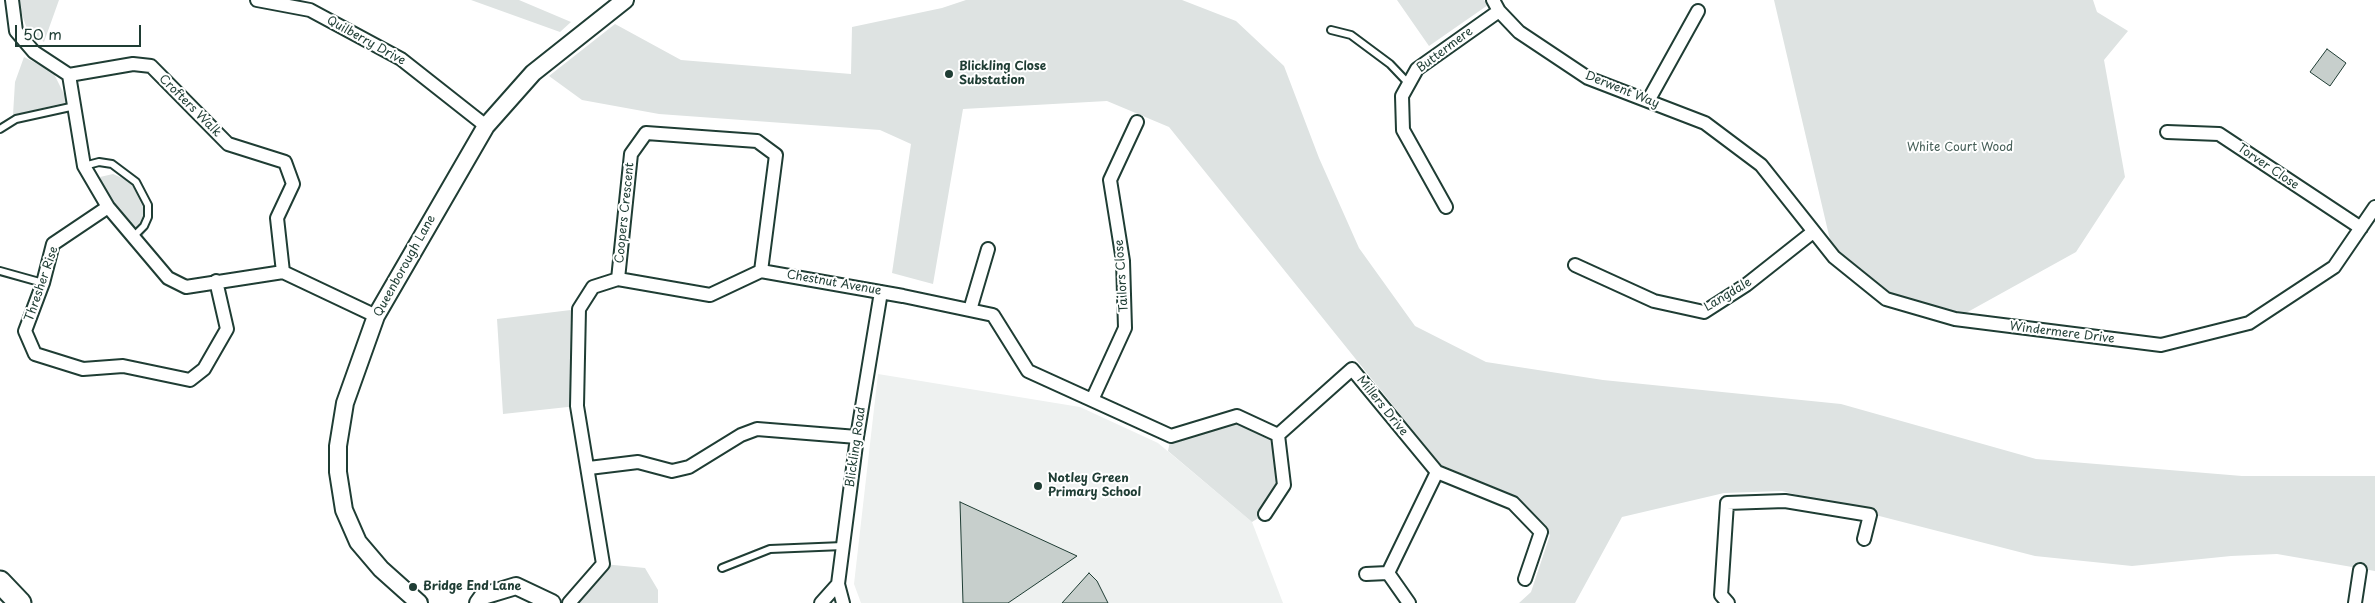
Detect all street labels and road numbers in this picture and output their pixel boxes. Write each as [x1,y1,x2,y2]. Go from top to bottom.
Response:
street label: Quilberry Drive [324,13,408,69]
street label: Buttermere [1414,24,1476,76]
street label: Derwent Way [1583,69,1661,111]
street label: Crofters Walk [156,72,224,140]
street label: Torver Close [2235,141,2301,193]
street label: Coopers Crescent [613,162,637,264]
street label: Queenborough Lane [371,212,439,320]
street label: Tailors Close [1112,239,1132,313]
street label: Thresher Rise [22,245,62,323]
street label: Chestnut Avenue [785,268,883,298]
street label: Langdale [1702,275,1754,315]
street label: Windermere Drive [2009,319,2115,347]
street label: Millers Drive [1353,373,1411,439]
street label: Blickling Road [843,406,869,488]

